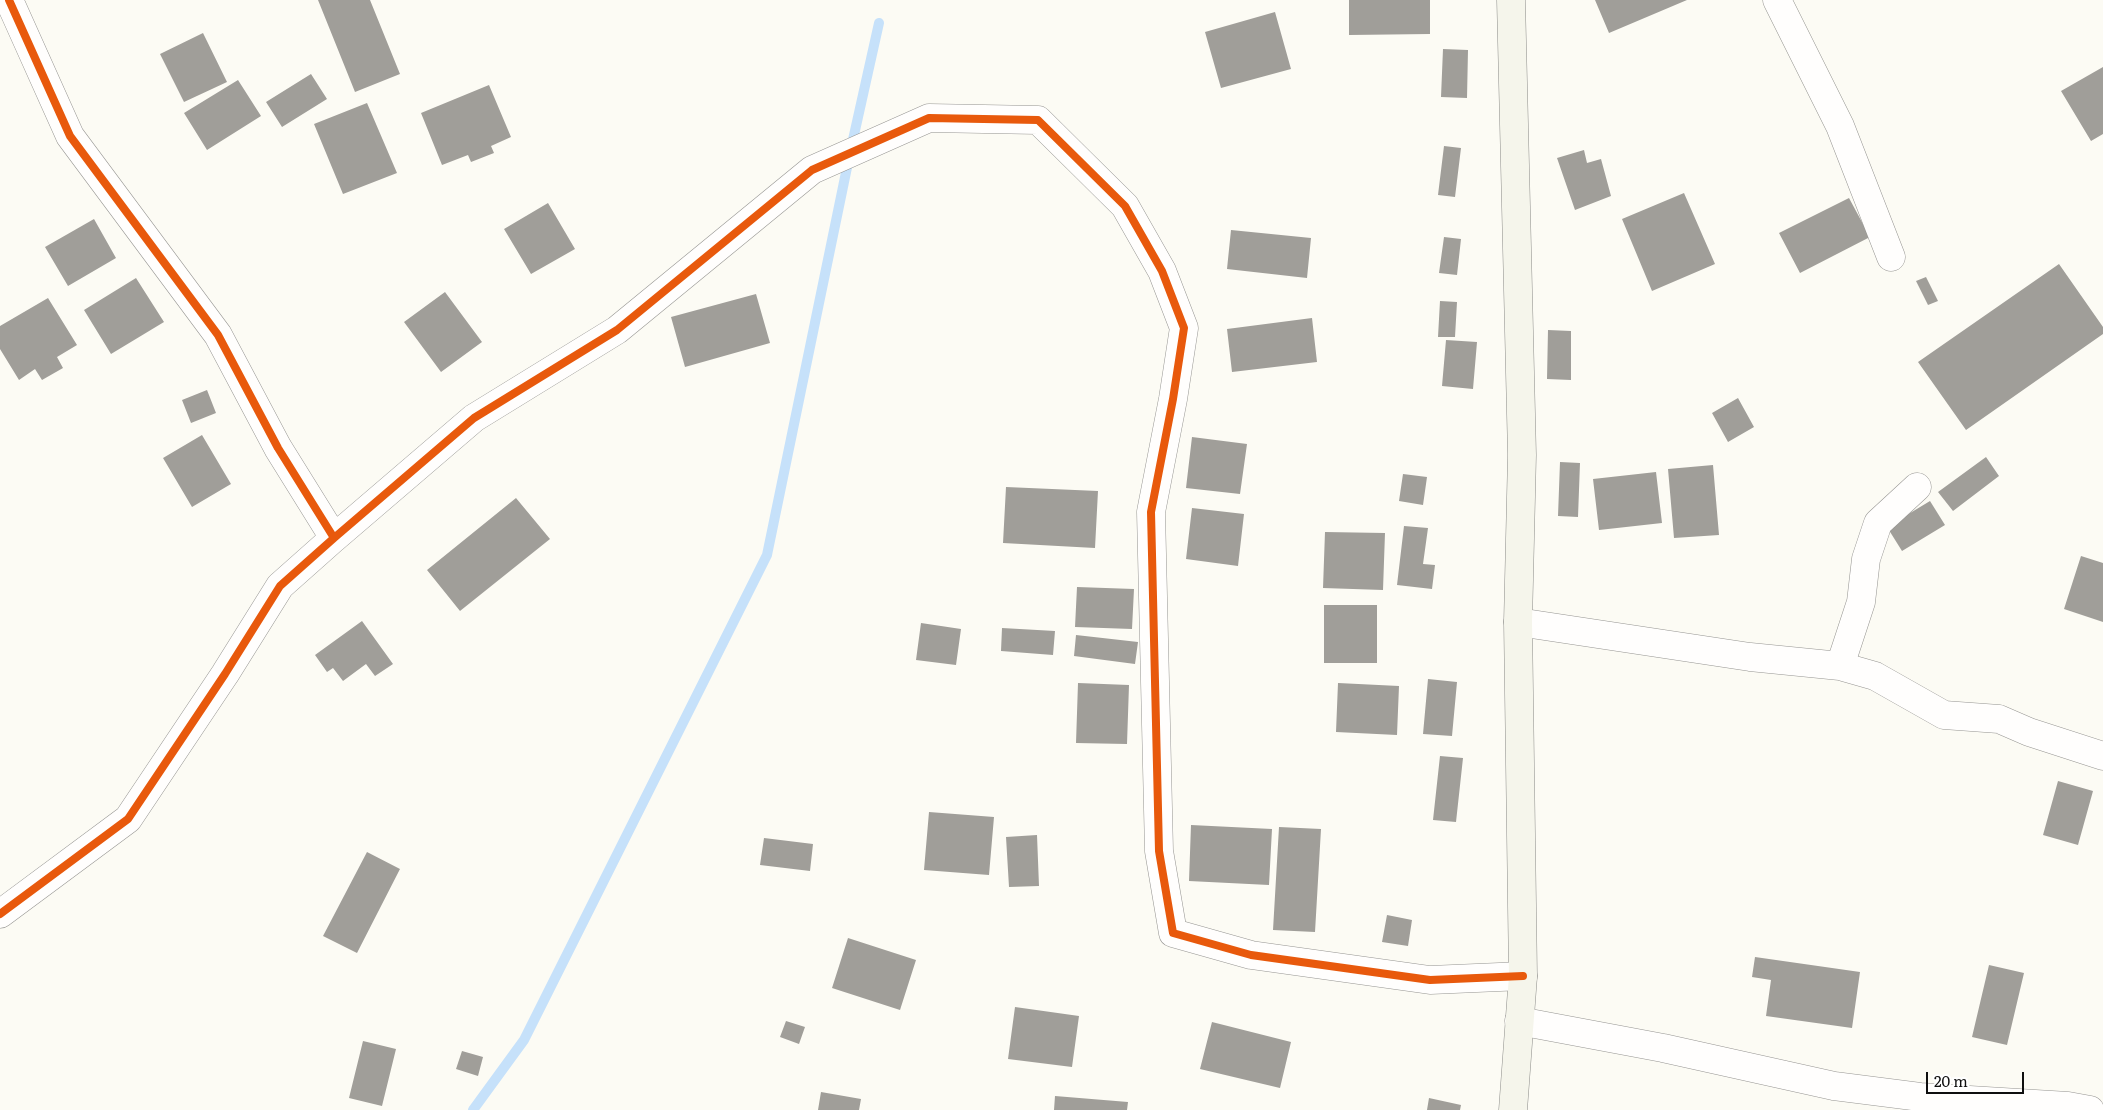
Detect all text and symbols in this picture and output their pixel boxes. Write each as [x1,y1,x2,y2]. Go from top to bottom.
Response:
scale bar [1928,1062,2026,1094]
text: 20 m [1934,1069,1968,1092]

